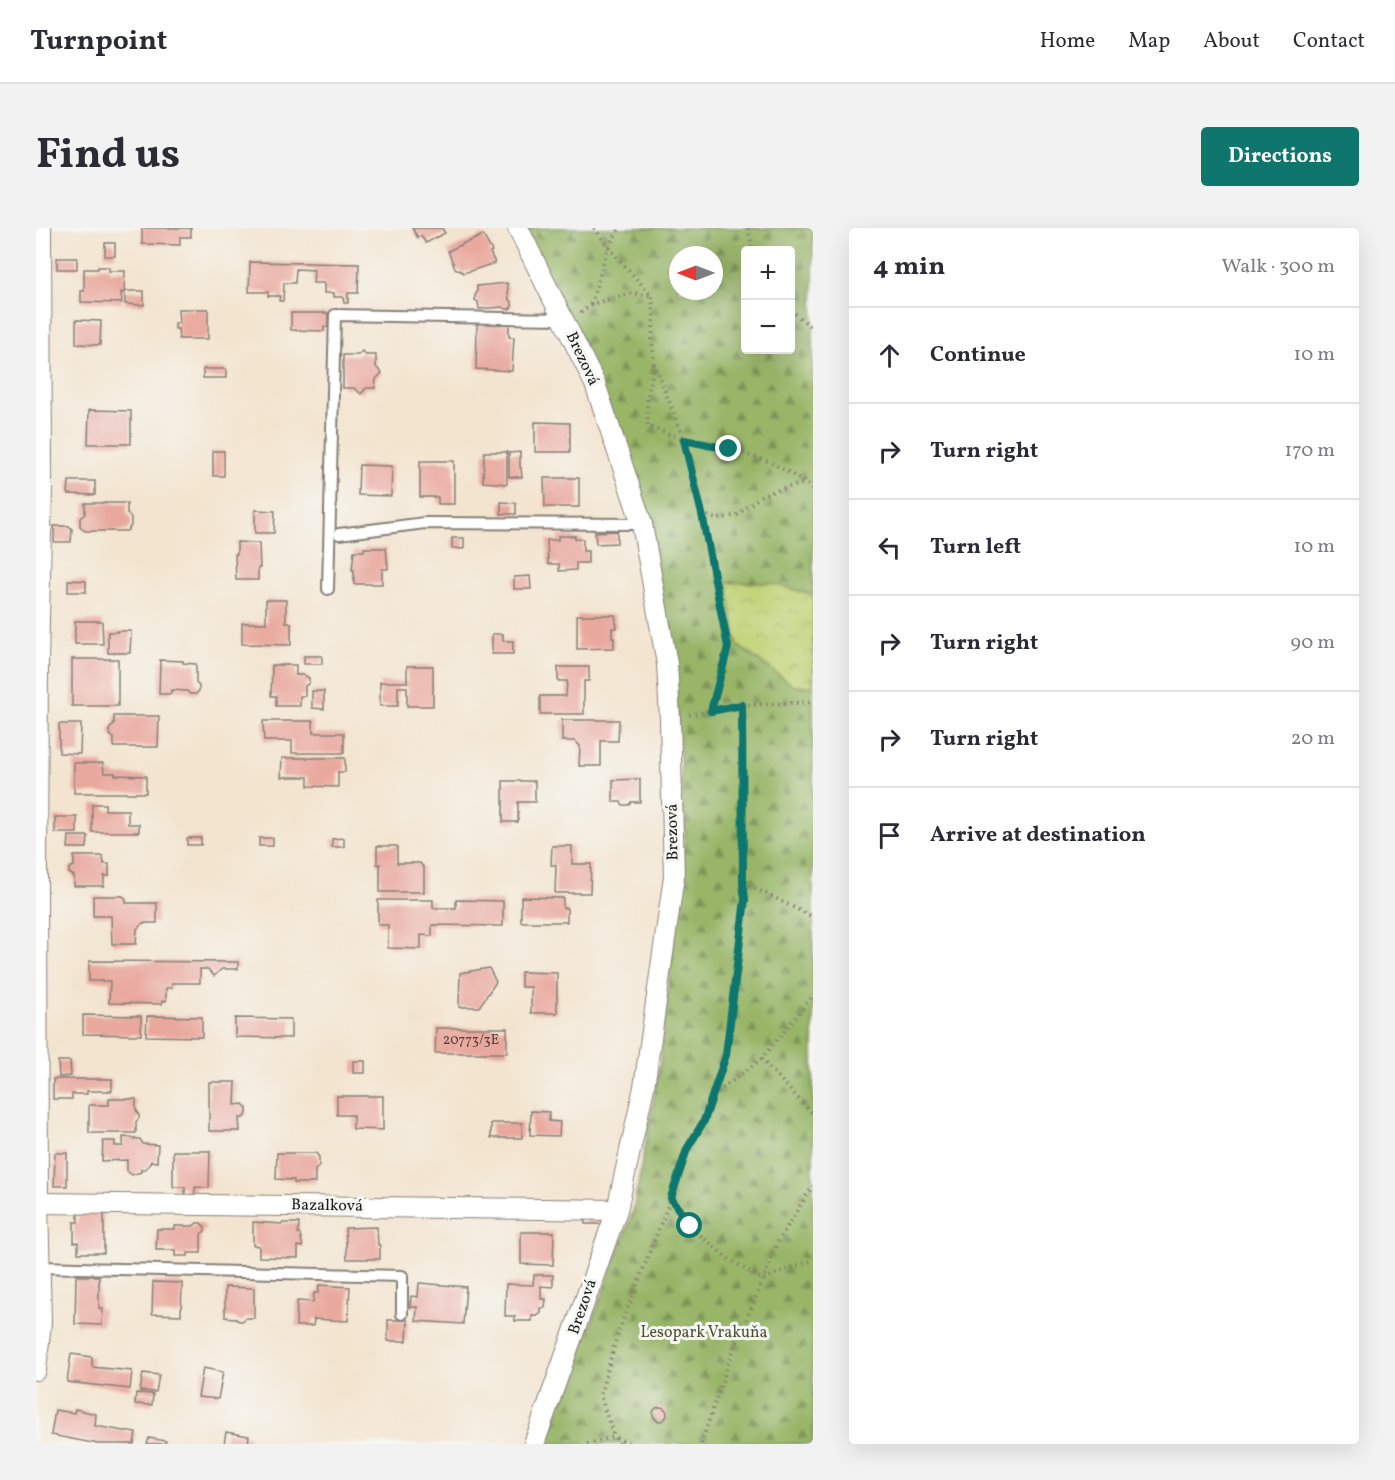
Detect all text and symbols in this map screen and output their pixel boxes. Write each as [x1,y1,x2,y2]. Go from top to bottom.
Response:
text: Turnpoint [30,22,167,61]
text: Home [1040,27,1095,56]
text: Map [1128,27,1170,56]
text: About [1203,27,1260,56]
text: Contact [1293,27,1365,56]
text: Find us [36,127,180,186]
button: Directions [1201,127,1359,186]
north arrow [669,246,723,300]
map controls [741,246,795,354]
button: + [741,246,795,300]
text: 4 min [873,249,945,285]
text: Walk · 300 m [1222,253,1335,281]
button: − [741,300,795,354]
street label: Brezová [560,329,604,390]
icon: ahead [873,339,906,372]
text: Continue [930,340,1026,371]
text: 10 m [1294,341,1335,369]
route end [715,435,741,461]
icon: right [873,435,906,468]
text: Turn right [930,436,1038,467]
text: 170 m [1285,437,1335,465]
icon: left [873,531,906,564]
text: Turn left [930,532,1021,563]
text: 10 m [1294,533,1335,561]
icon: right [873,627,906,660]
text: Turn right [930,628,1038,659]
text: 90 m [1291,629,1335,657]
icon: right [873,723,906,756]
text: Turn right [930,724,1038,755]
text: 20 m [1291,725,1335,753]
street label: Brezová [662,803,684,861]
icon: arrive [873,819,906,852]
text: Arrive at destination [930,820,1146,851]
house number: 20773/3E [443,1031,499,1050]
street label: Bazalková [291,1194,363,1218]
route start [676,1212,702,1238]
street label: Brezová [563,1276,603,1338]
park label: Lesopark Vrakuňa [641,1322,768,1344]

